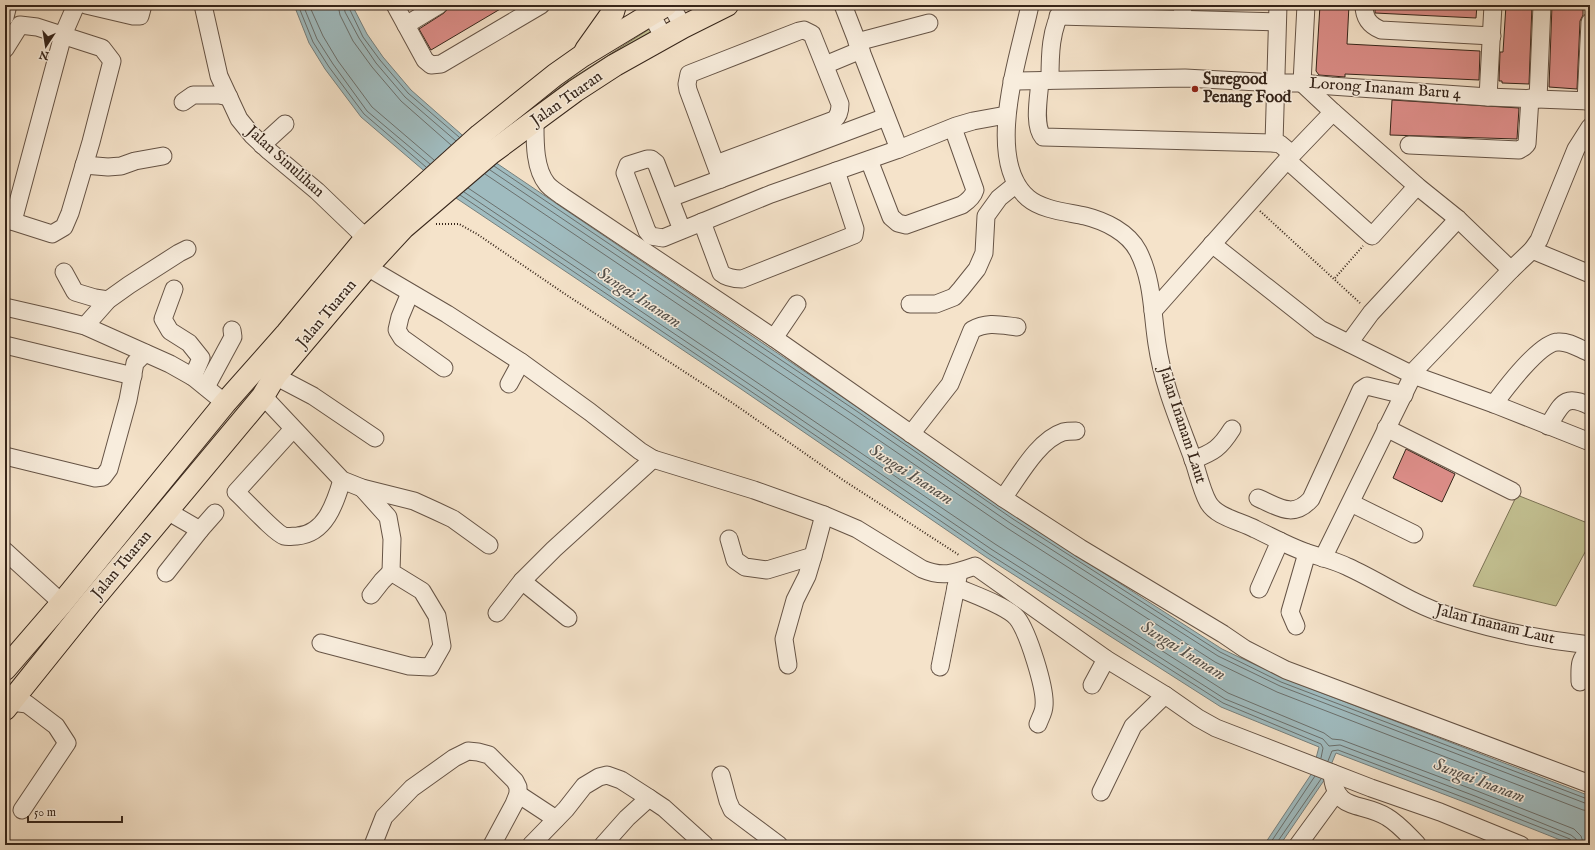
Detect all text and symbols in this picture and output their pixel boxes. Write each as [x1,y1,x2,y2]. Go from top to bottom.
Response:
north arrow [26,26,66,66]
text: N [38,47,51,63]
street label: Jalan Tuaran [526,67,607,132]
place label: Suregood Penang Food [1203,70,1292,108]
street label: Lorong Inanam Baru 4 [1309,74,1462,104]
marker: Suregood Penang Food [1190,84,1200,94]
street label: Jalan Sinulihan [240,120,329,203]
water label: Sungai Inanam [593,263,685,333]
street label: Jalan Tuaran [291,275,362,354]
street label: Jalan Inanam Laut [1153,362,1211,487]
water label: Sungai Inanam [865,440,957,510]
street label: Jalan Tuaran [86,526,157,605]
street label: Jalan Inanam Laut [1431,600,1557,650]
water label: Sungai Inanam [1137,617,1229,685]
water label: Sungai Inanam [1430,754,1528,808]
scale bar [28,798,122,824]
text: 50 m [34,805,56,820]

